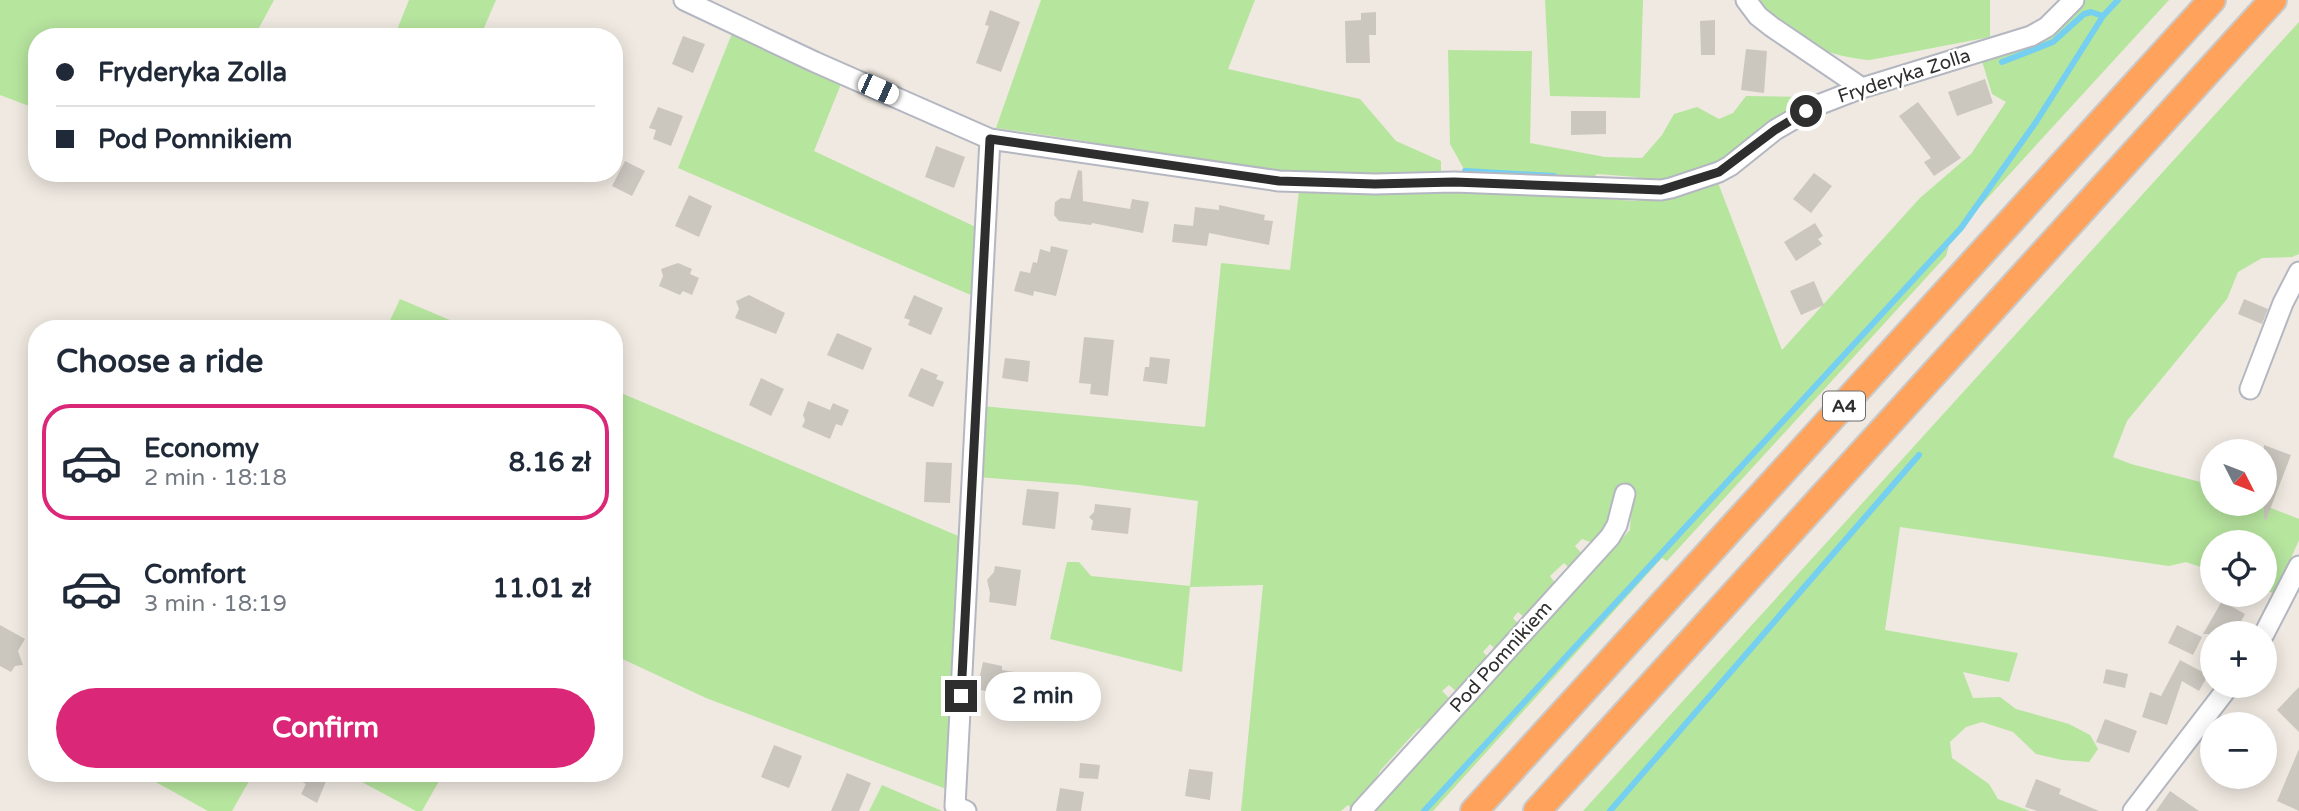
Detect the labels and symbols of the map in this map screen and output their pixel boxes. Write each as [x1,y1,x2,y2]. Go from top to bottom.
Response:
street label: Fryderyka Zolla [1835,44,1973,108]
car [855,71,902,107]
route start [1790,95,1822,127]
road number: A4 [1823,392,1865,420]
north arrow [2200,439,2277,516]
street label: Pod Pomnikiem [1445,597,1557,717]
callout: 2 min [986,672,1101,720]
route end [945,680,977,712]

